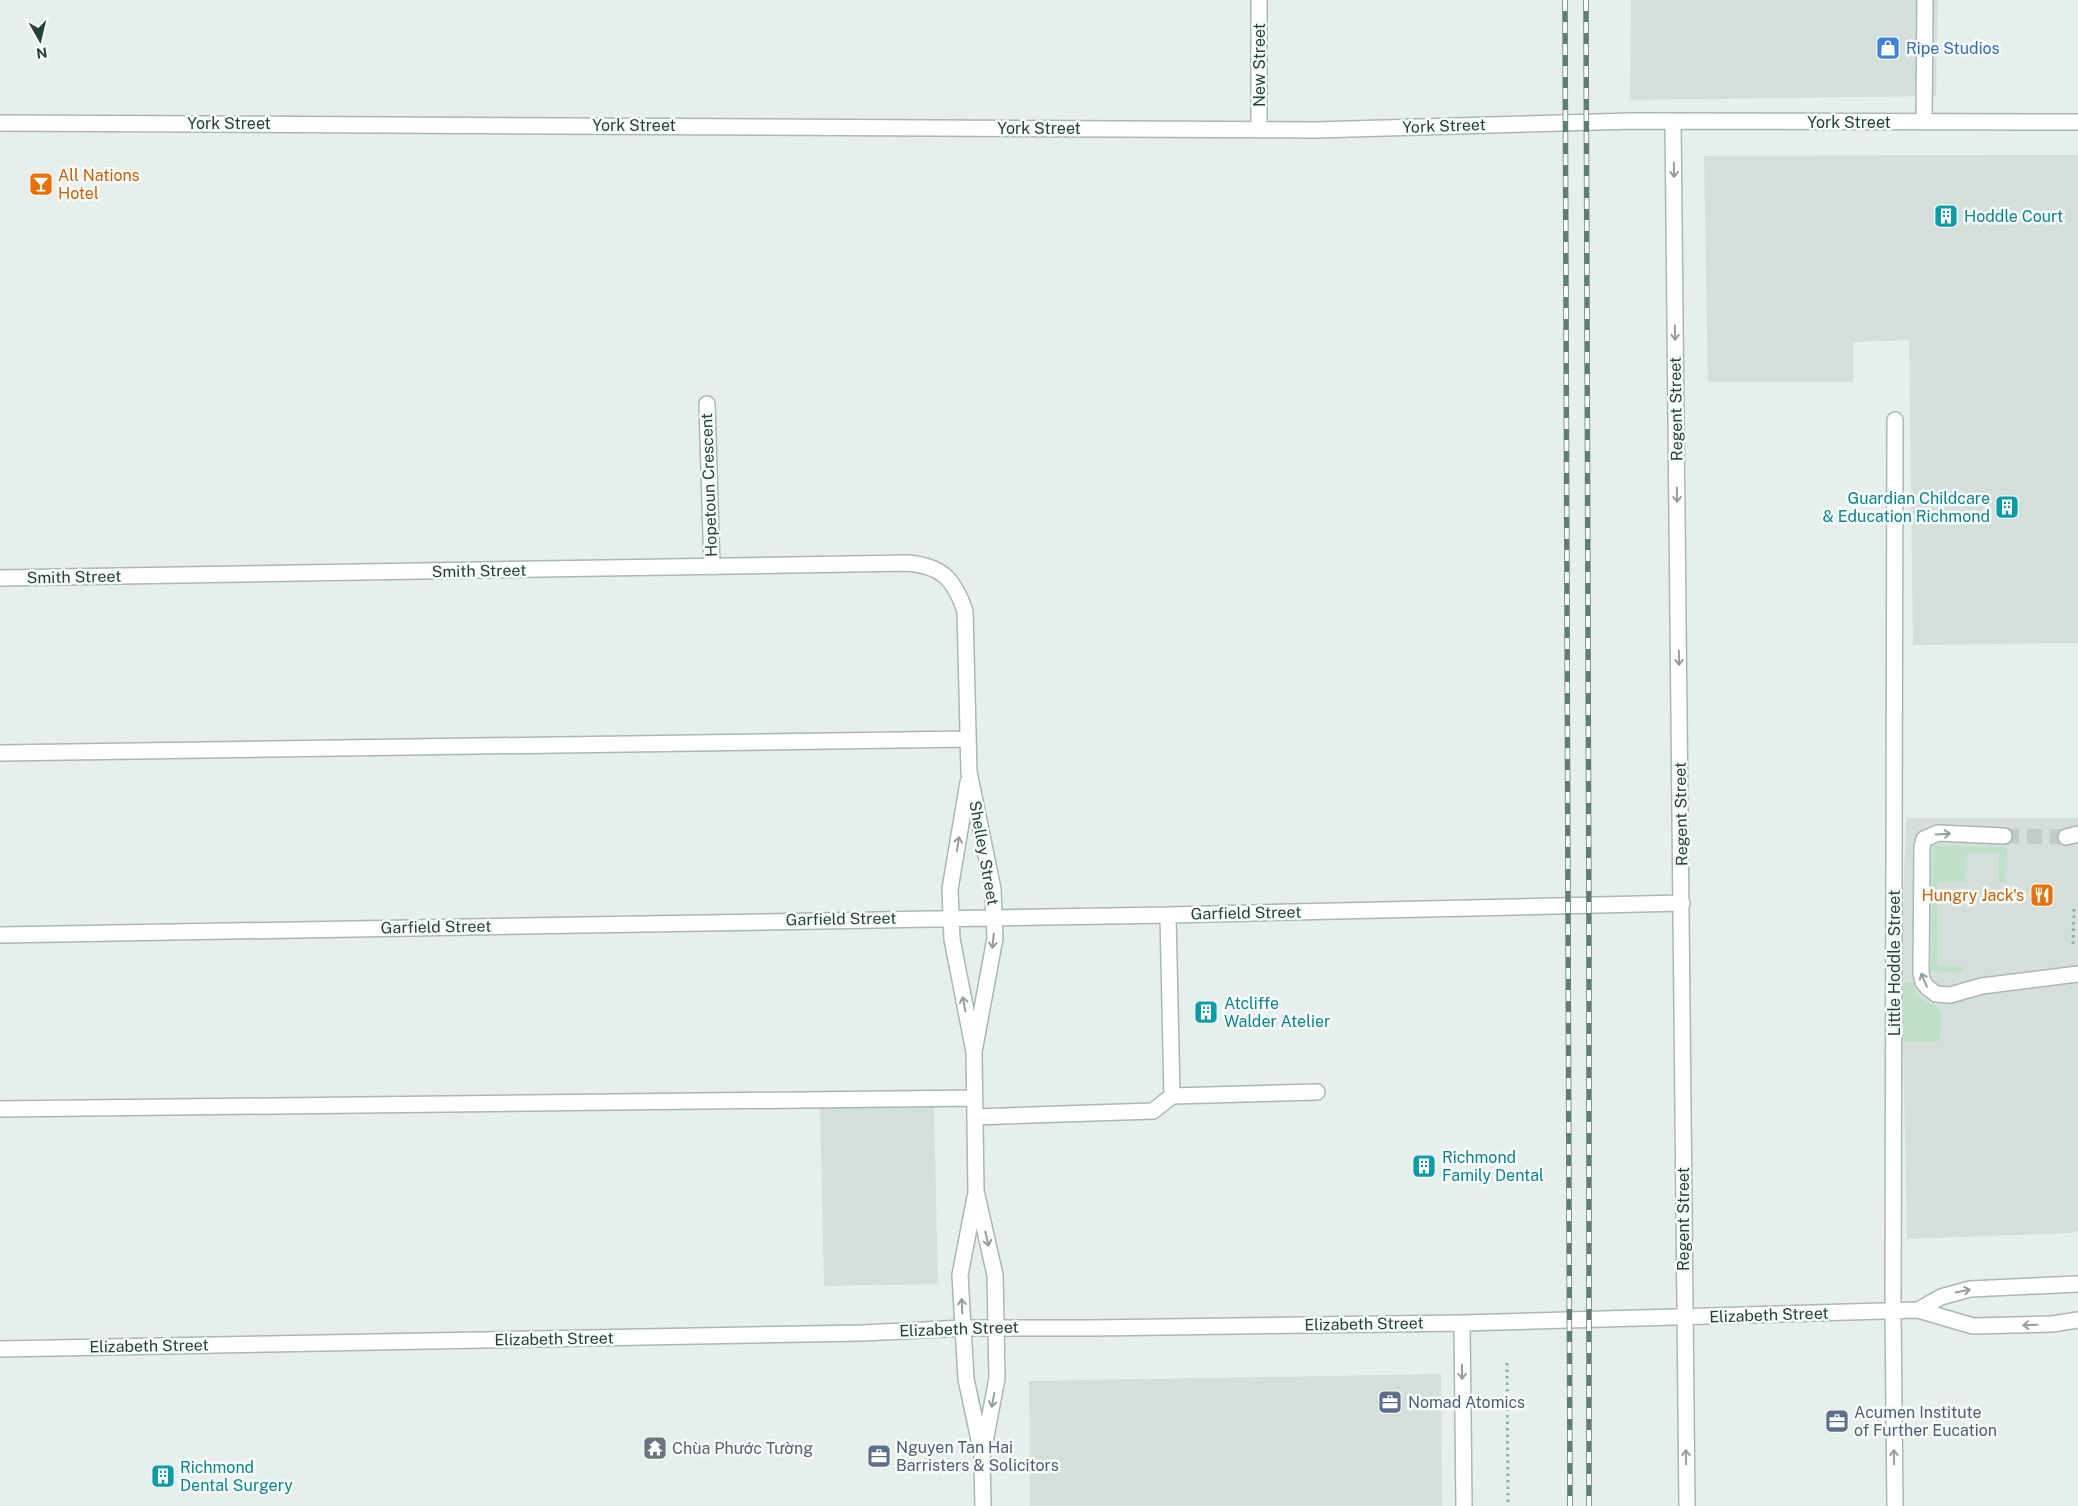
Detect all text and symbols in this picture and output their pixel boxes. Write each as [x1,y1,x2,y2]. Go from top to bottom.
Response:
north arrow [15,15,65,65]
street label: New Street [1250,23,1269,107]
shop icon: Ripe Studios [1875,35,1901,61]
place label: Ripe Studios [1906,39,2000,58]
text: N [35,44,48,62]
street label: York Street [1807,113,1891,132]
street label: York Street [187,114,271,133]
street label: York Street [1402,115,1486,137]
street label: York Street [592,116,676,135]
street label: York Street [997,119,1081,138]
one-way arrow [1669,162,1678,178]
place label: All Nations Hotel [58,166,140,203]
bar icon: All Nations Hotel [28,171,54,197]
building icon: Hoddle Court [1933,203,1959,229]
place label: Hoddle Court [1964,207,2063,226]
one-way arrow [1670,324,1680,341]
street label: Regent Street [1666,357,1686,461]
street label: Hopetoun Crescent [697,413,721,557]
one-way arrow [1672,487,1682,503]
place label: Guardian Childcare & Education Richmond [1823,489,1990,526]
building icon: Guardian Childcare & Education Richmond [1994,494,2020,520]
street label: Smith Street [432,561,526,581]
street label: Smith Street [27,567,121,587]
one-way arrow [1674,650,1684,666]
street label: Regent Street [1671,762,1691,866]
street label: Shelley Street [965,799,1003,907]
one-way arrow [1935,829,1951,838]
one-way arrow [953,836,963,852]
restaurant icon: Hungry Jack's [2029,882,2055,908]
place label: Hungry Jack's [1921,886,2024,905]
street label: Little Hoddle Street [1885,890,1904,1036]
street label: Garfield Street [1191,903,1301,923]
street label: Garfield Street [786,909,896,929]
street label: Garfield Street [381,917,491,937]
one-way arrow [989,932,998,948]
one-way arrow [1919,973,1929,988]
place label: Atcliffe Walder Atelier [1224,994,1330,1031]
one-way arrow [959,997,969,1013]
building icon: Atcliffe Walder Atelier [1193,999,1219,1025]
place label: Richmond Family Dental [1442,1148,1544,1185]
building icon: Richmond Family Dental [1411,1153,1437,1179]
street label: Regent Street [1674,1167,1693,1271]
one-way arrow [983,1230,992,1246]
one-way arrow [1954,1285,1970,1295]
one-way arrow [957,1298,966,1314]
street label: Elizabeth Street [1709,1303,1829,1327]
street label: Elizabeth Street [1304,1313,1424,1335]
street label: Elizabeth Street [899,1317,1019,1341]
one-way arrow [2022,1320,2038,1329]
street label: Elizabeth Street [494,1328,614,1350]
street label: Elizabeth Street [89,1335,209,1357]
one-way arrow [1457,1363,1467,1379]
office icon: Nomad Atomics [1377,1389,1403,1415]
one-way arrow [988,1392,998,1408]
place label: Nomad Atomics [1408,1393,1525,1412]
place label: Acumen Institute of Further Eucation [1854,1403,1997,1440]
office icon: Acumen Institute of Further Eucation [1824,1408,1850,1434]
temple icon: Chùa Phước Tường [642,1435,668,1461]
place label: Nguyen Tan Hai Barristers & Solicitors [896,1438,1059,1475]
place label: Chùa Phước Tường [672,1439,813,1458]
office icon: Nguyen Tan Hai Barristers & Solicitors [866,1443,892,1469]
one-way arrow [1681,1450,1691,1466]
one-way arrow [1889,1450,1899,1466]
place label: Richmond Dental Surgery [180,1458,293,1495]
building icon: Richmond Dental Surgery [150,1463,176,1489]

